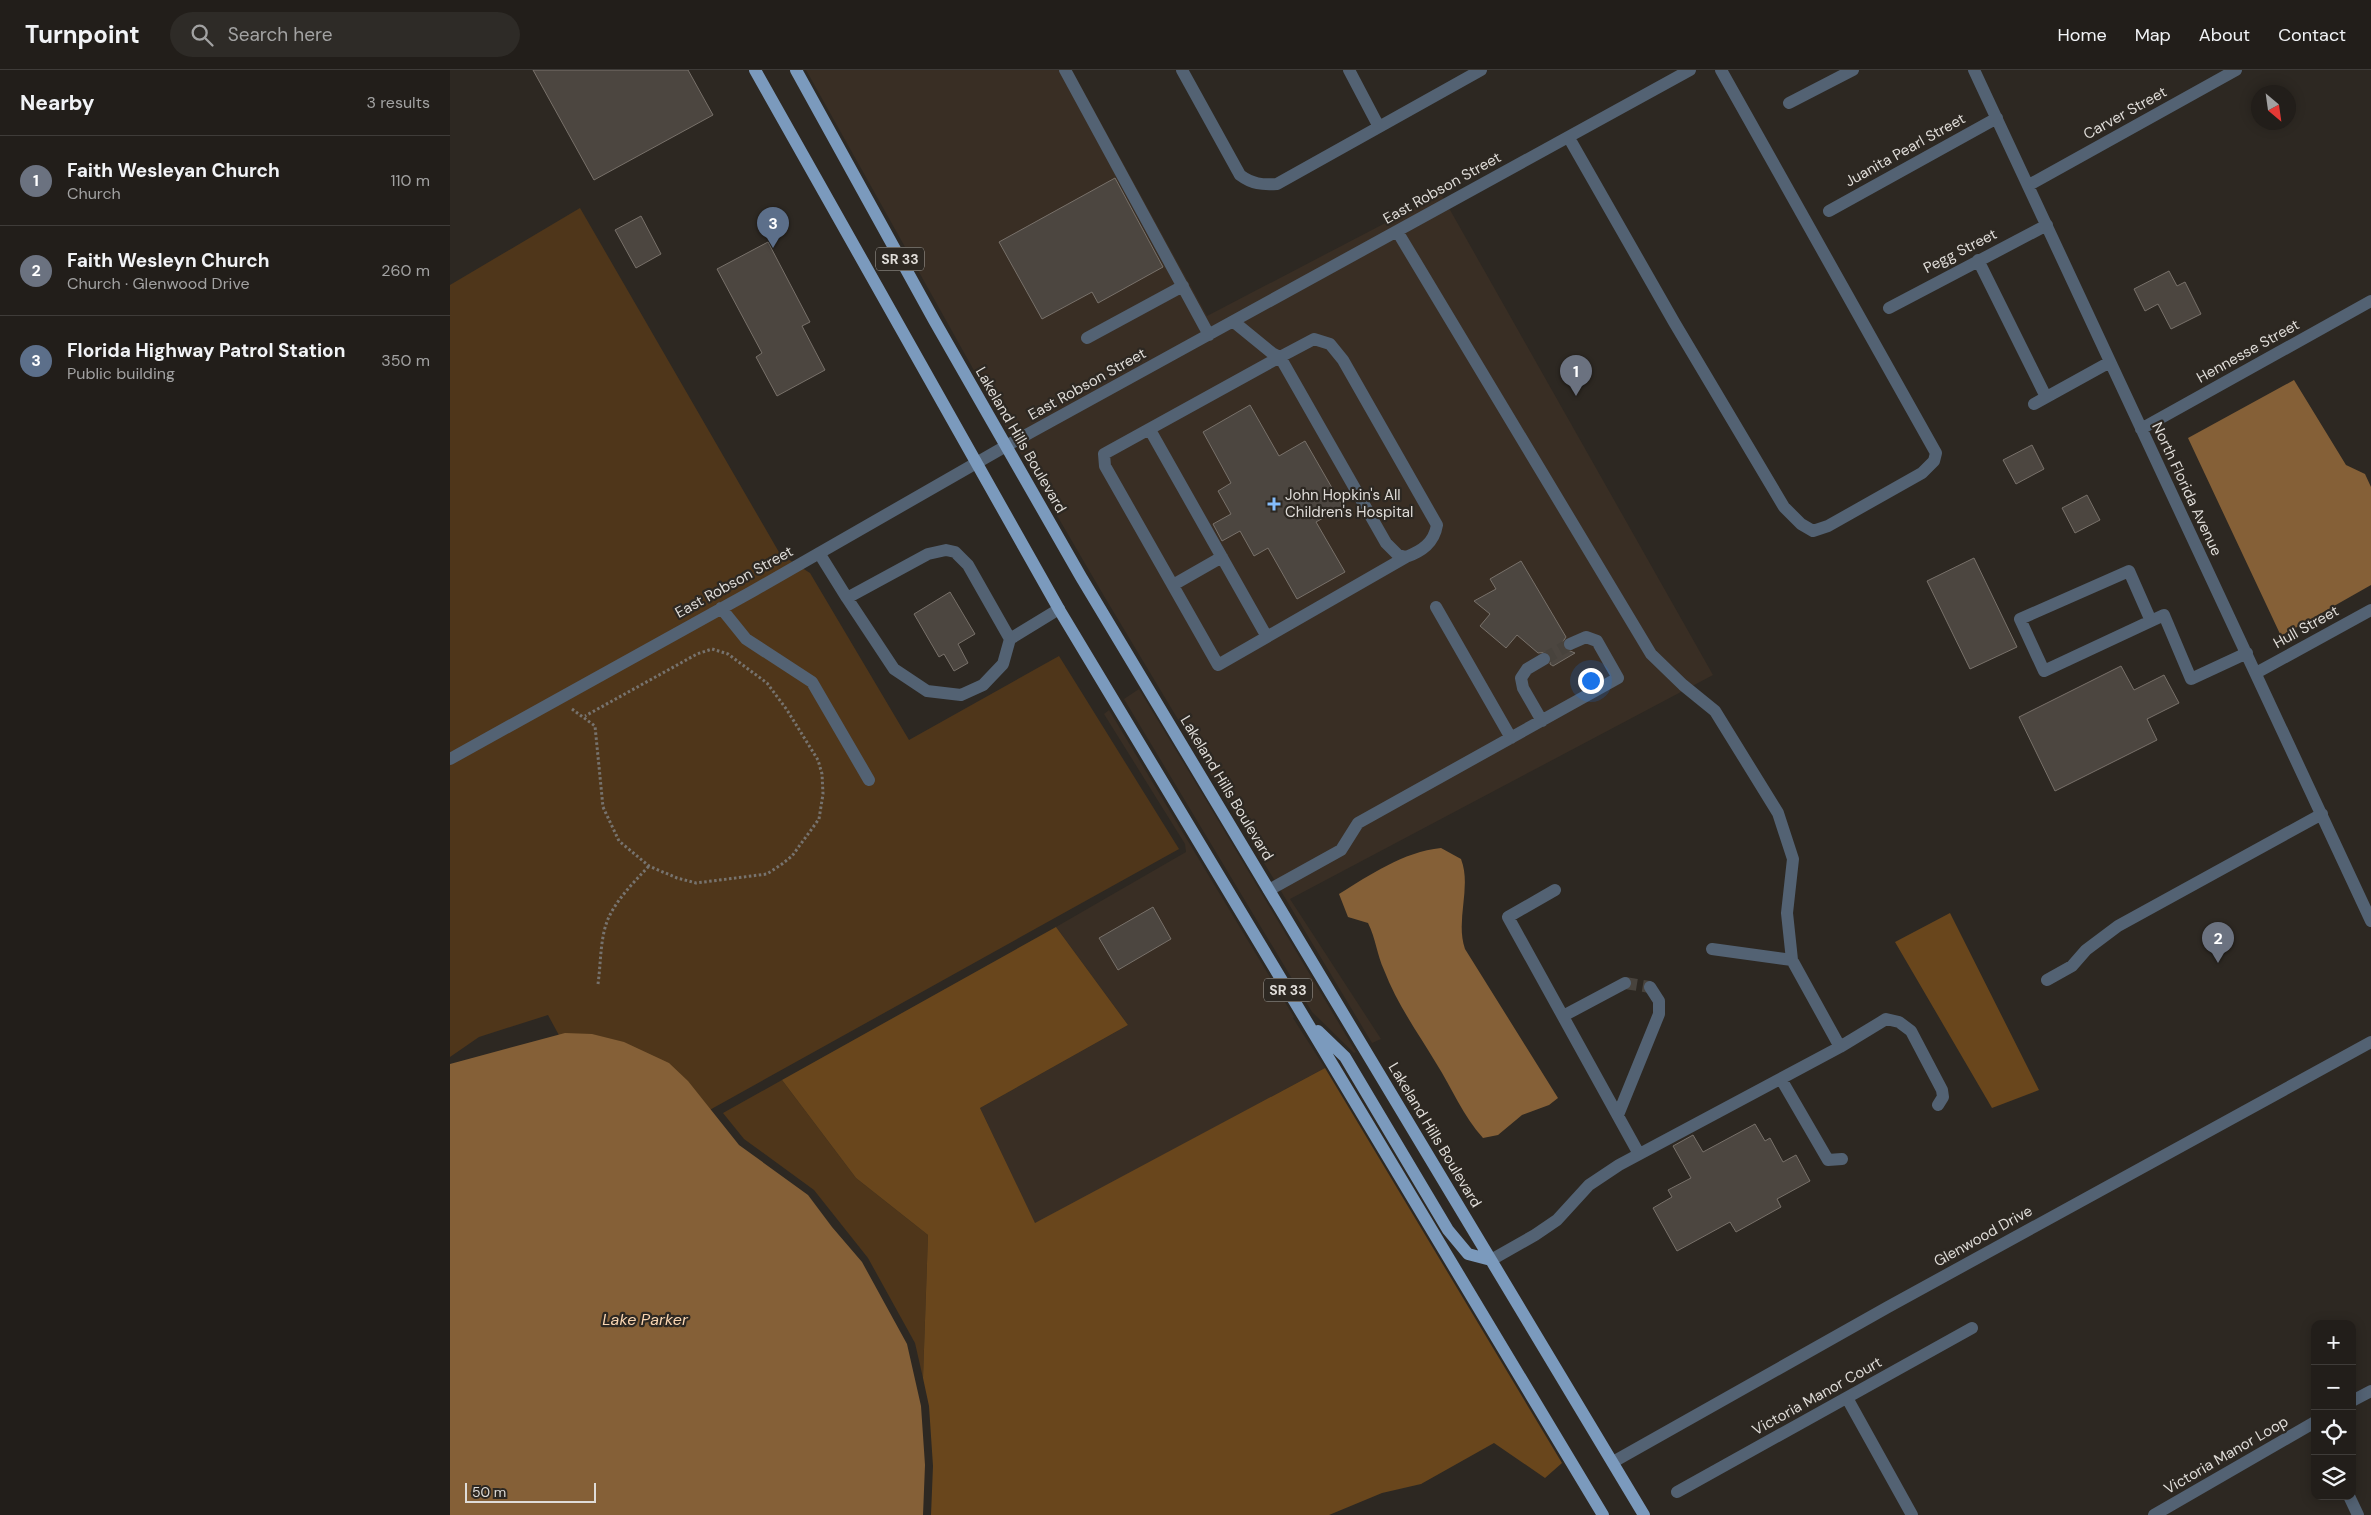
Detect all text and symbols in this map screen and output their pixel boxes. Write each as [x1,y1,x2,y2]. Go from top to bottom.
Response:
search box [170,12,520,57]
text: Turnpoint [25,19,140,50]
icon: search [188,21,216,49]
text: Search here [228,22,333,47]
text: Home [2057,23,2107,47]
text: Map [2135,23,2171,47]
text: About [2199,23,2250,47]
text: Contact [2278,23,2346,47]
street label: Carver Street [2080,82,2170,144]
north arrow [2251,85,2296,130]
text: Nearby [20,89,94,117]
text: 3 results [367,92,430,113]
street label: Juanita Pearl Street [1841,109,1969,191]
street label: East Robson Street [1379,147,1505,229]
text: Faith Wesleyan Church [67,158,280,183]
text: 1 [33,170,39,191]
text: 110 m [391,170,430,191]
text: Church [67,183,121,204]
pin: 3 [757,207,789,248]
street label: Pegg Street [1920,224,2000,278]
text: Faith Wesleyn Church [67,248,269,273]
road number: SR 33 [876,248,924,270]
text: 2 [31,260,41,281]
text: 260 m [381,260,430,281]
text: Church · Glenwood Drive [67,273,250,294]
street label: Hennesse Street [2193,314,2303,388]
text: Florida Highway Patrol Station [67,338,345,363]
street label: East Robson Street [1024,343,1150,425]
text: 3 [31,350,41,371]
text: 350 m [381,350,430,371]
pin: 1 [1560,355,1592,396]
text: Public building [67,363,175,384]
street label: Lakeland Hills Boulevard [971,363,1071,517]
street label: North Florida Avenue [2147,419,2227,559]
place label: John Hopkin's All Children's Hospital [1285,485,1413,522]
marker: John Hopkin's All Children's Hospital [1267,497,1281,511]
street label: East Robson Street [671,541,797,623]
street label: Hull Street [2270,601,2342,653]
your location [1578,668,1604,694]
street label: Lakeland Hills Boulevard [1176,712,1278,864]
pin: 2 [2202,922,2234,963]
road number: SR 33 [1264,978,1312,1002]
street label: Lakeland Hills Boulevard [1384,1059,1486,1211]
street label: Glenwood Drive [1930,1201,2036,1271]
water label: Lake Parker [602,1309,689,1330]
map controls [2311,1320,2356,1500]
button: + [2311,1320,2356,1365]
street label: Victoria Manor Court [1749,1352,1886,1440]
button: − [2311,1365,2356,1410]
button: locate [2311,1410,2356,1455]
street label: Victoria Manor Loop [2160,1411,2292,1499]
button: layers [2311,1455,2356,1500]
scale bar [465,1480,596,1503]
text: 50 m [472,1483,506,1501]

